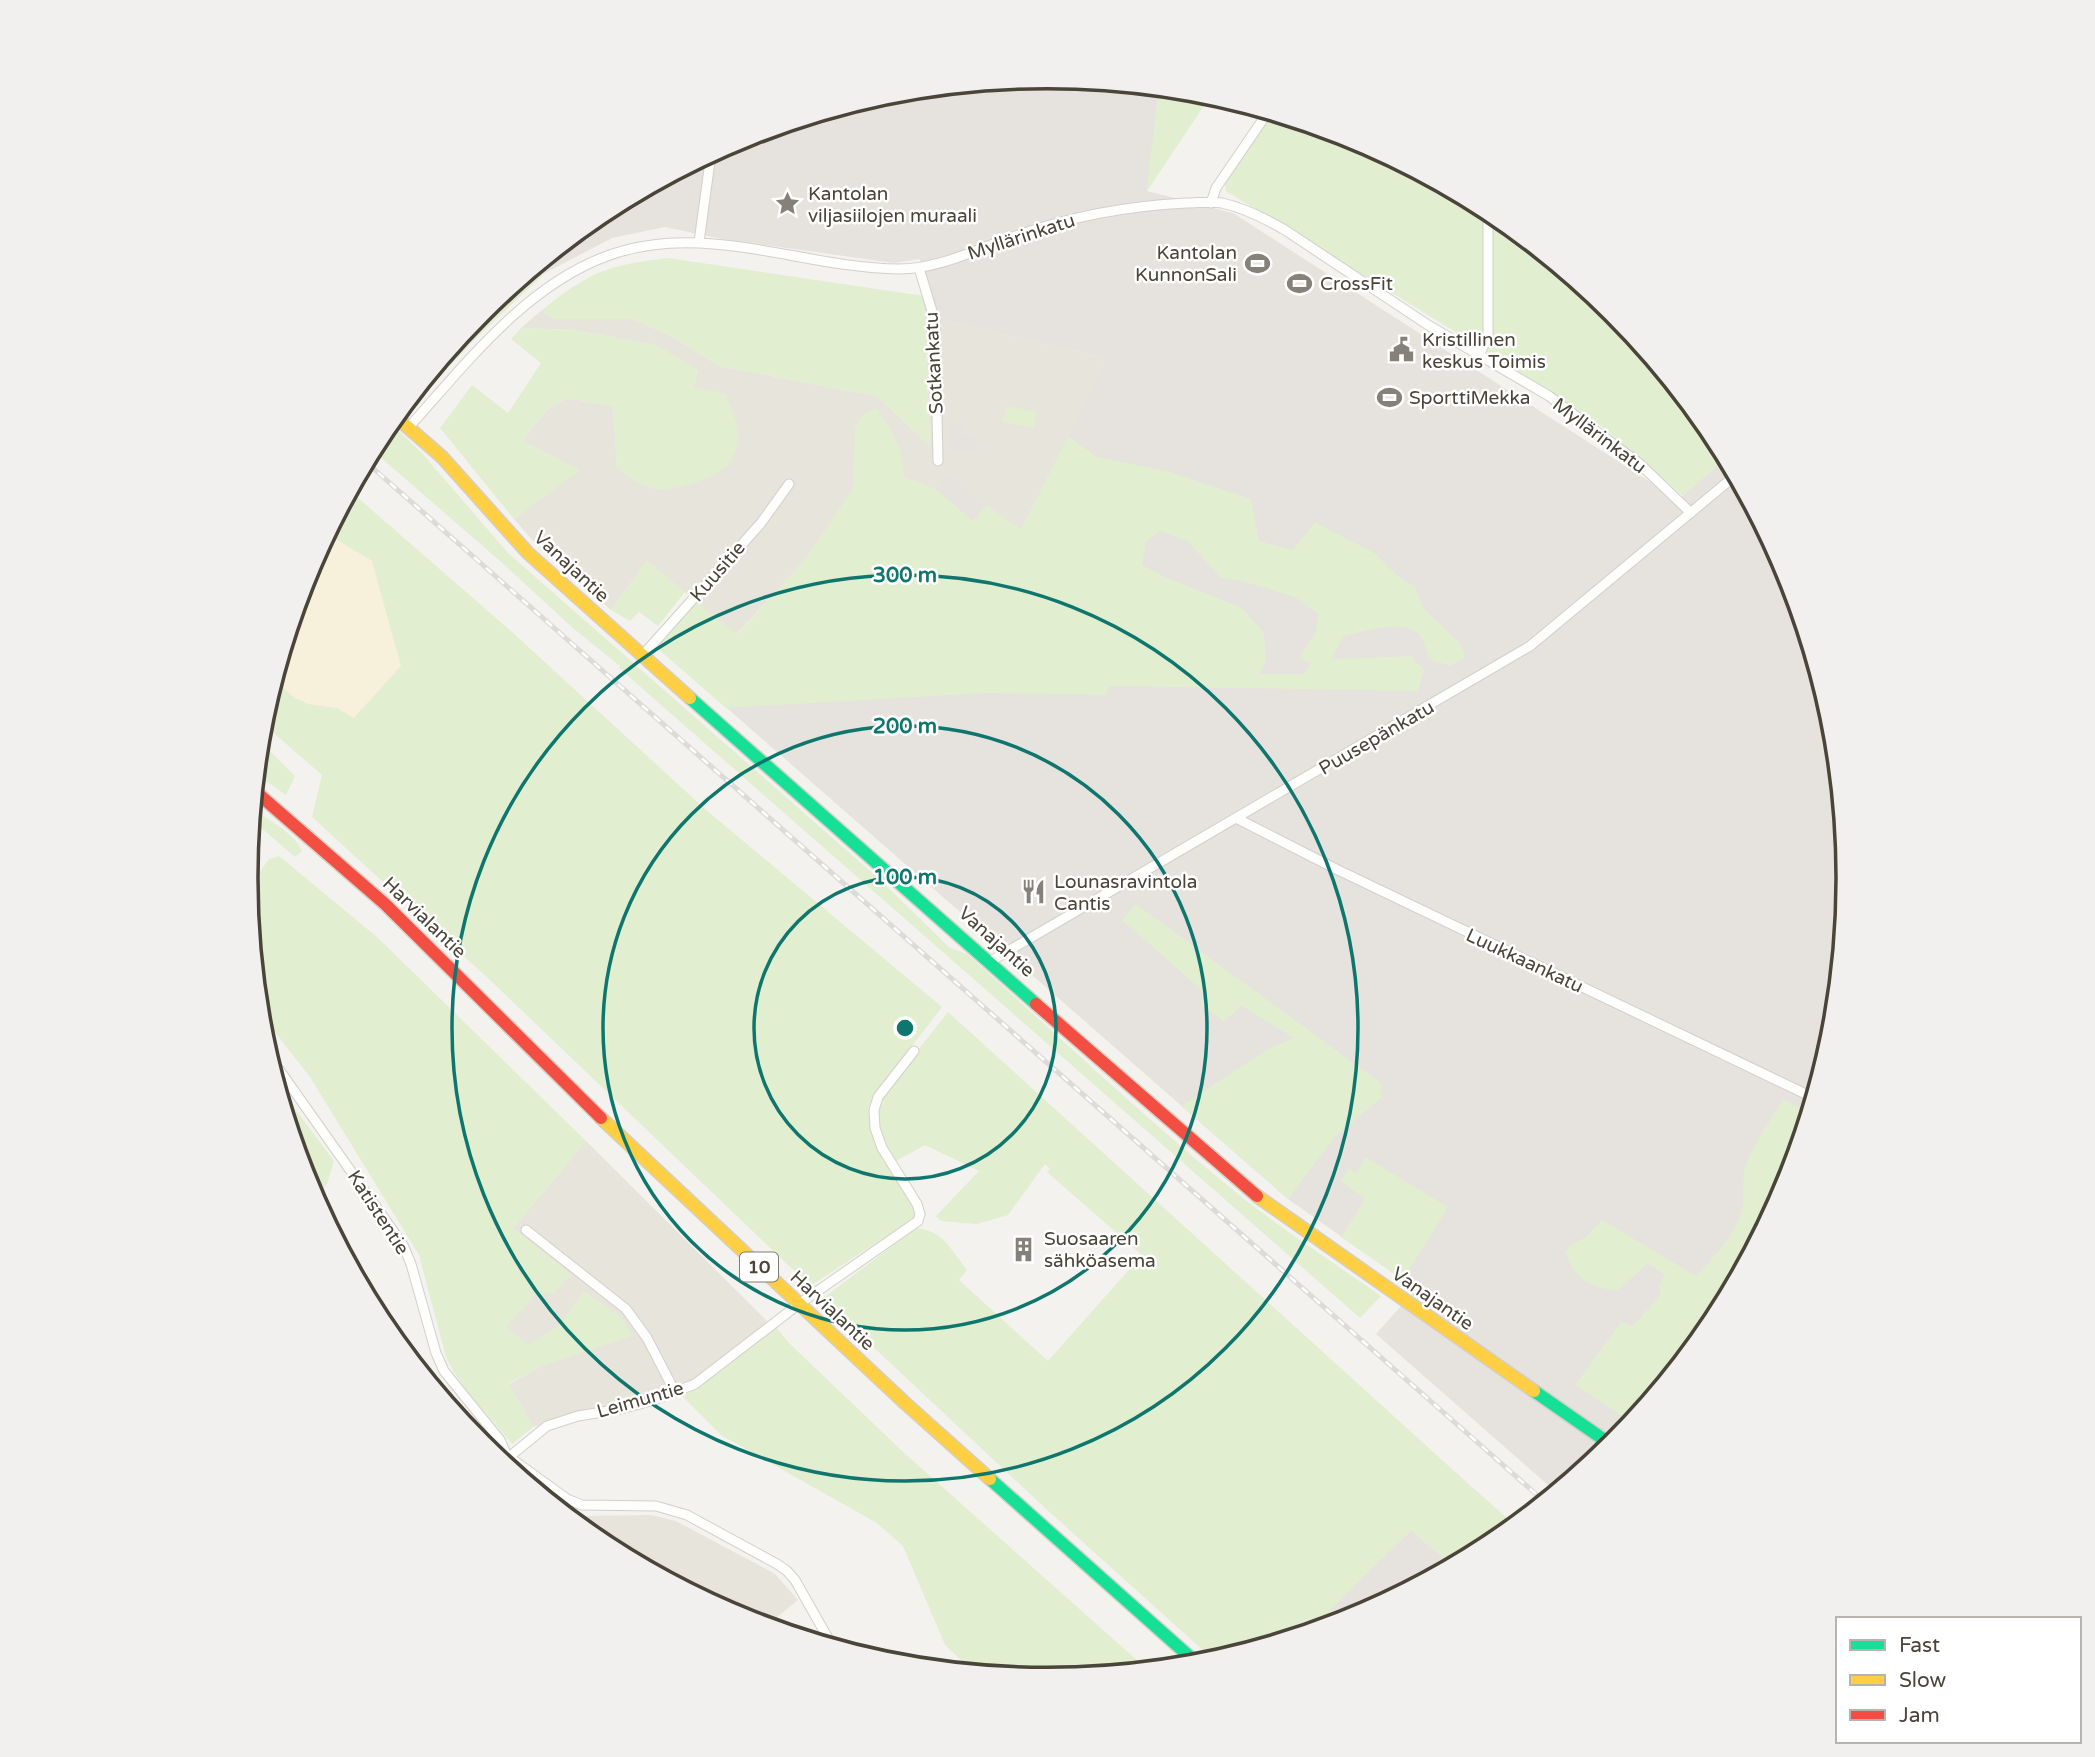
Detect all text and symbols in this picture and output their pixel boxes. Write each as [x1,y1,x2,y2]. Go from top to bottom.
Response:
place label: Kantolan viljasiilojen muraali [808,183,977,227]
place icon: Kantolan viljasiilojen muraali [774,190,802,218]
street label: Myllärinkatu [965,209,1078,265]
place label: Kantolan KunnonSali [1135,242,1237,286]
sports icon: Kantolan KunnonSali [1243,249,1271,277]
sports icon: CrossFit [1286,269,1314,297]
place label: CrossFit [1320,273,1393,295]
street label: Sotkankatu [920,311,948,415]
place label: Kristillinen keskus Toimis [1422,329,1546,373]
public building icon: Kristillinen keskus Toimis [1388,336,1416,364]
sports icon: SporttiMekka [1375,383,1403,411]
place label: SporttiMekka [1409,387,1530,409]
street label: Myllärinkatu [1548,393,1651,478]
street label: Vanajantie [529,526,613,607]
street label: Kuusitie [686,537,750,606]
text: 300 m [873,563,937,588]
street label: Puusepänkatu [1315,696,1438,780]
text: 200 m [873,714,937,739]
text: 100 m [873,865,937,890]
place label: Lounasravintola Cantis [1054,871,1197,915]
street label: Harvialantie [378,873,471,963]
restaurant icon: Lounasravintola Cantis [1020,878,1048,906]
street label: Vanajantie [954,902,1039,982]
street label: Luukkaankatu [1462,924,1587,998]
centre of rings [893,1016,917,1040]
street label: Katistentie [343,1166,414,1259]
place label: Suosaaren sähköasema [1044,1228,1156,1272]
building icon: Suosaaren sähköasema [1010,1235,1038,1263]
road number: 10 [740,1252,778,1282]
street label: Vanajantie [1387,1263,1478,1335]
street label: Harvialantie [786,1266,879,1355]
street label: Leimuntie [594,1377,686,1423]
legend [1836,1617,2081,1743]
text: Fast [1899,1633,1940,1658]
text: Slow [1899,1668,1947,1693]
text: Jam [1899,1703,1940,1728]

